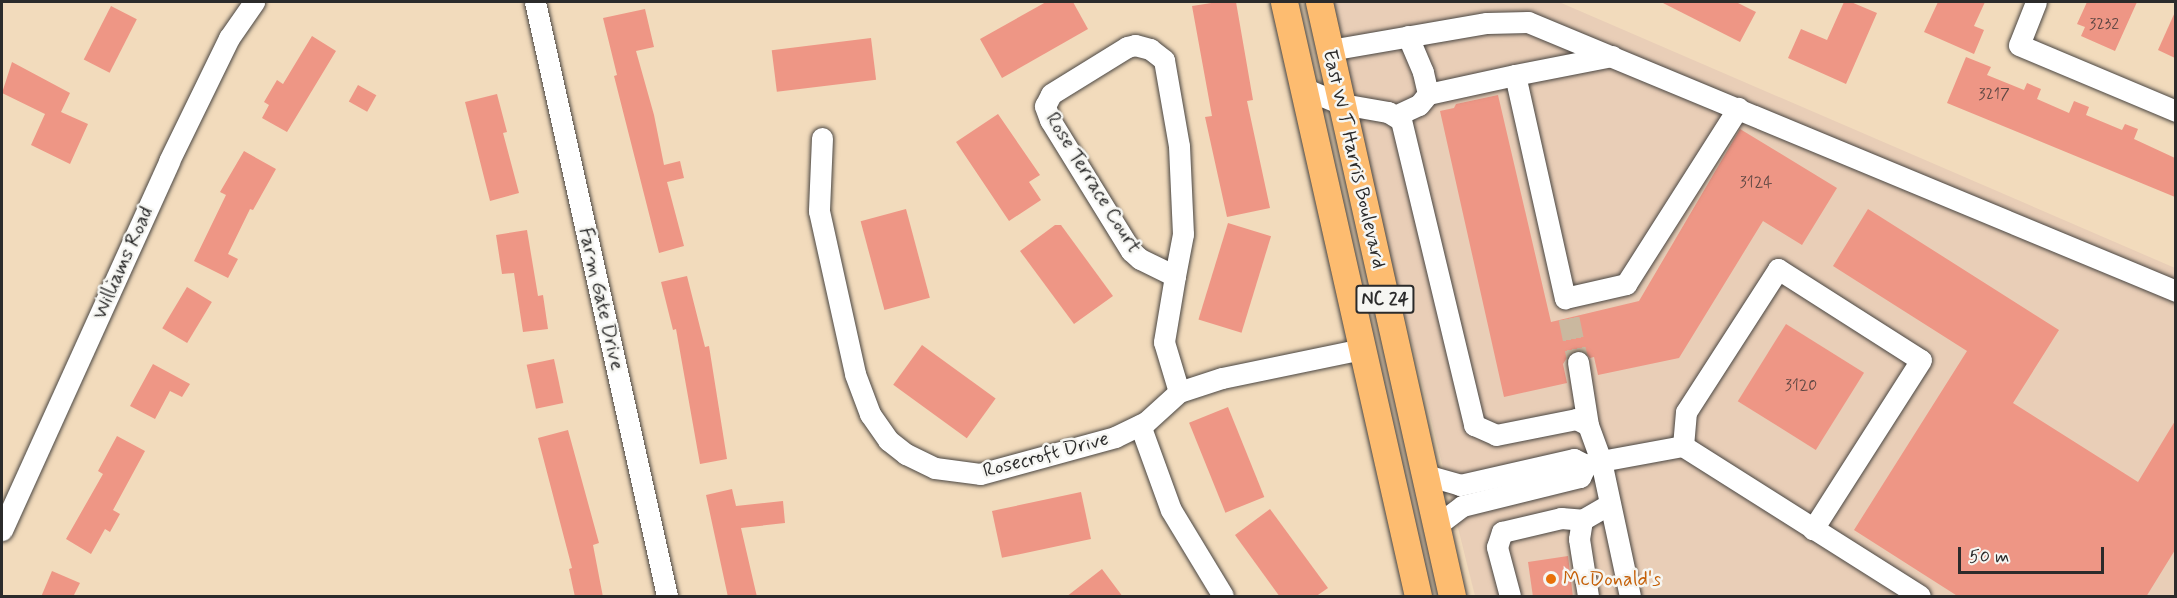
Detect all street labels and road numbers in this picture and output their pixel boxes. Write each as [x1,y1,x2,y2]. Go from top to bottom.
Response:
street label: East W T Harris Boulevard [1318,49,1390,269]
street label: Rose Terrace Court [1041,109,1145,257]
street label: Williams Road [88,203,158,323]
street label: Farm Gate Drive [573,227,629,371]
road number: NC 24 [1355,284,1415,314]
street label: Rosecroft Drive [981,427,1111,483]

